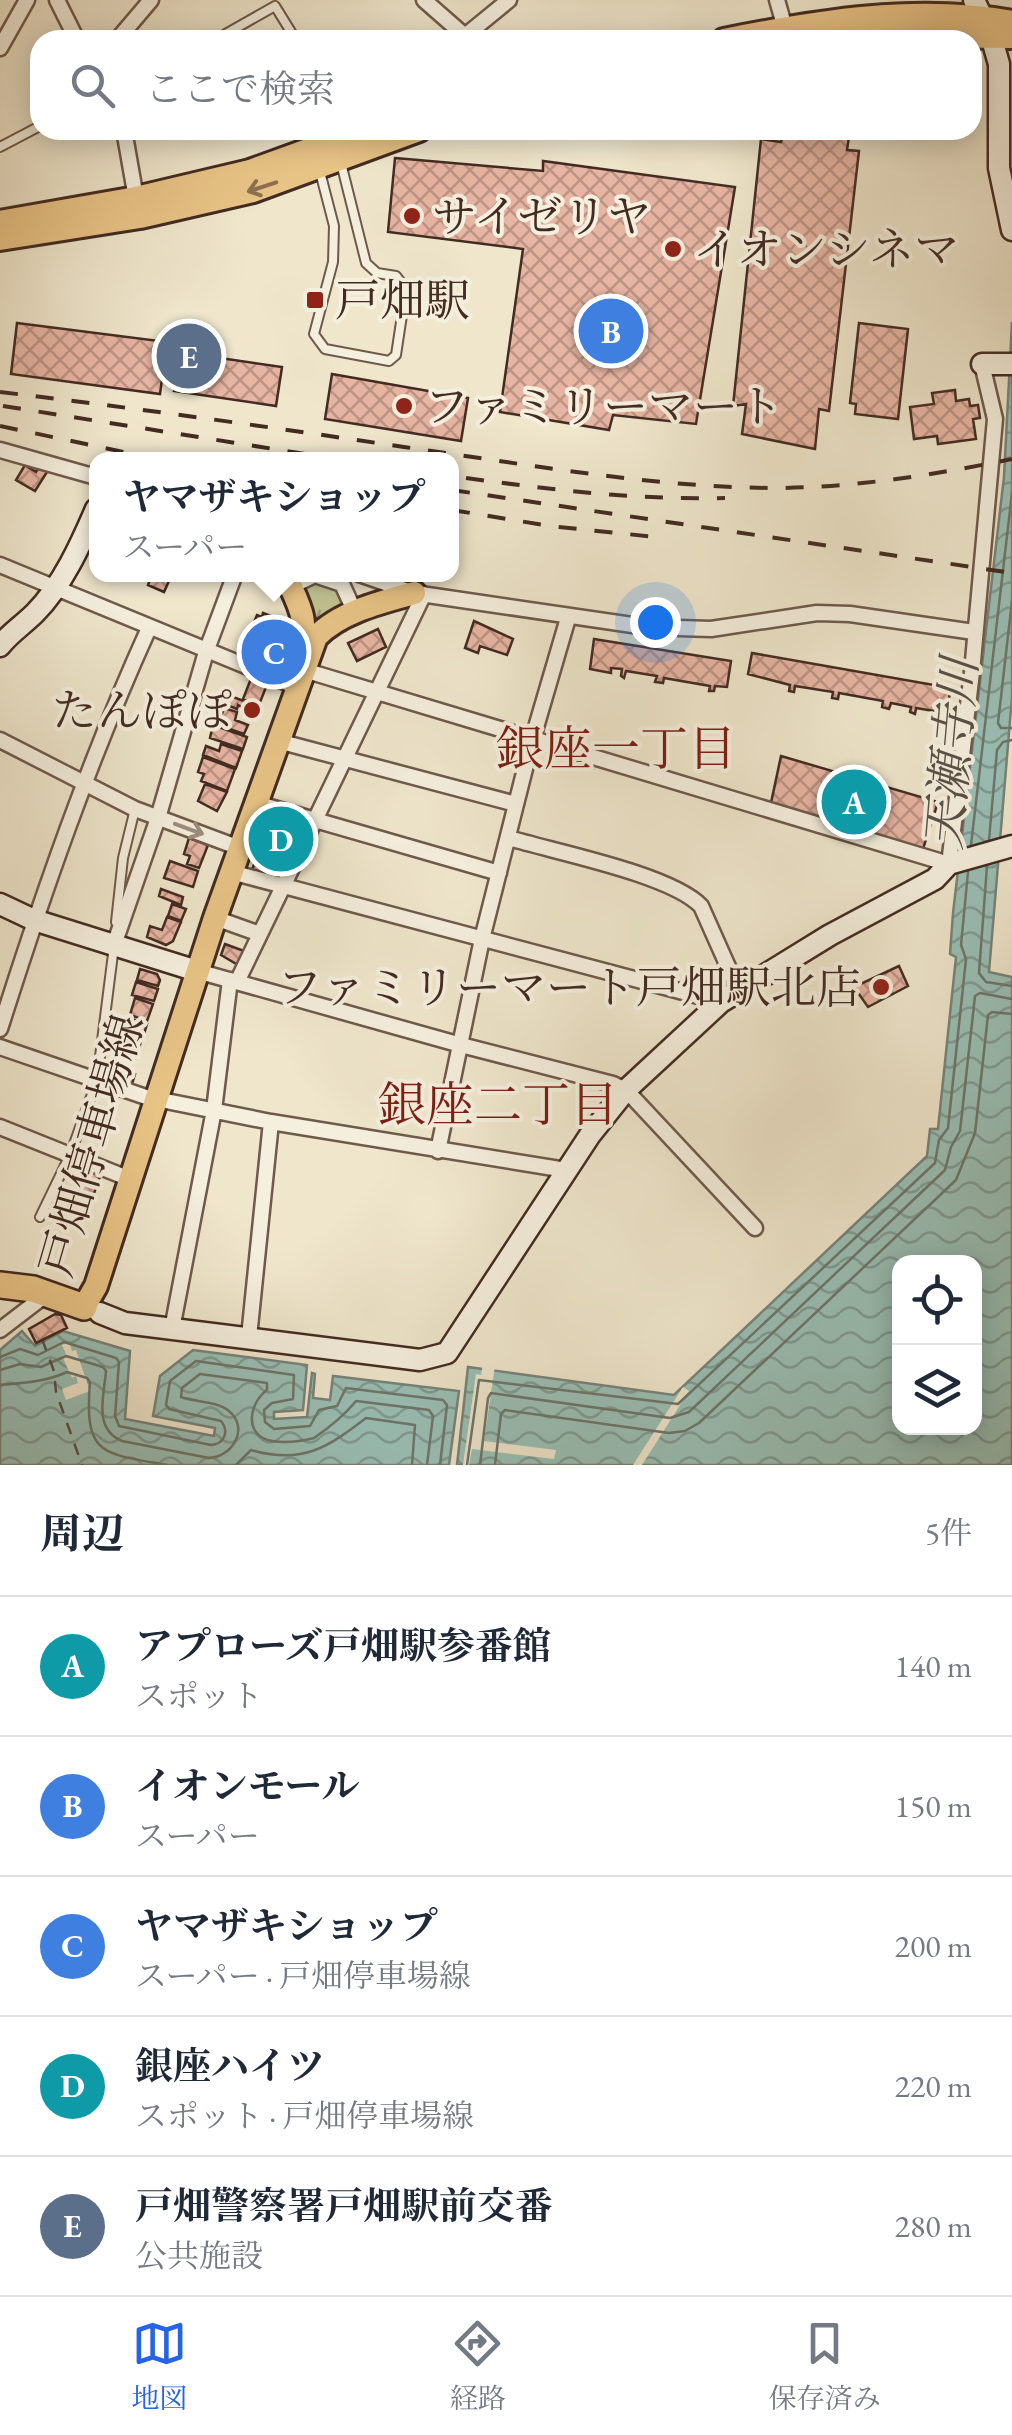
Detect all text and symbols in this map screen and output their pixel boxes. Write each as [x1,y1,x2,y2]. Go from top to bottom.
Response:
search box [30,30,982,140]
icon: search [65,58,120,113]
text: ここで検索 [145,64,335,113]
one-way arrow [246,180,278,198]
place label: サイゼリヤ [432,187,652,245]
marker: サイゼリヤ [401,205,423,227]
place label: イオンシネマ [693,220,959,278]
marker: イオンシネマ [662,238,684,260]
place label: 戸畑駅 [335,271,470,329]
marker: 戸畑駅 [304,289,326,311]
pin: B [578,294,644,368]
pin: E [156,318,222,394]
place label: ファミリーマート [424,377,783,435]
marker: ファミリーマート [393,395,415,417]
popup [89,452,459,582]
text: ヤマザキショップ [123,472,425,521]
text: スーパー [123,526,247,568]
your location [630,597,681,648]
pin: C [242,614,306,690]
water label: 天瀬寺川 [912,651,991,852]
place label: たんぽぽ [52,681,232,739]
marker: たんぽぽ [241,699,263,721]
district label: 銀座一丁目 [496,717,736,779]
pin: A [822,764,886,840]
pin: D [248,802,314,876]
one-way arrow [173,821,204,839]
place label: ファミリーマート戸畑駅北店 [277,958,861,1016]
marker: ファミリーマート戸畑駅北店 [870,976,892,998]
street label: 戸畑停車場線 [26,1007,156,1283]
district label: 銀座二丁目 [378,1073,618,1135]
map controls [892,1255,982,1435]
button: locate [892,1255,982,1345]
button: layers [892,1345,982,1435]
text: 周辺 [40,1506,124,1561]
text: 5件 [925,1512,972,1554]
text: アプローズ戸畑駅参番館 [135,1621,551,1670]
text: A [61,1645,84,1687]
text: 140 m [895,1645,972,1687]
text: スポット [135,1675,263,1717]
text: イオンモール [135,1761,360,1810]
text: B [62,1785,83,1827]
text: 150 m [895,1785,972,1827]
text: スーパー [135,1815,260,1857]
text: ヤマザキショップ [135,1901,438,1950]
text: C [61,1925,84,1967]
text: 200 m [895,1925,972,1967]
text: スーパー · 戸畑停車場線 [135,1955,471,1997]
text: 銀座ハイツ [135,2041,325,2090]
text: D [60,2065,85,2107]
text: 220 m [895,2065,972,2107]
text: スポット · 戸畑停車場線 [135,2095,474,2137]
text: 戸畑警察署戸畑駅前交番 [135,2181,553,2230]
text: E [63,2205,82,2247]
text: 280 m [895,2205,972,2247]
text: 公共施設 [135,2235,263,2277]
tab: 地図 [131,2316,187,2416]
tab: 経路 [450,2316,506,2416]
tab: 保存済み [769,2316,881,2416]

